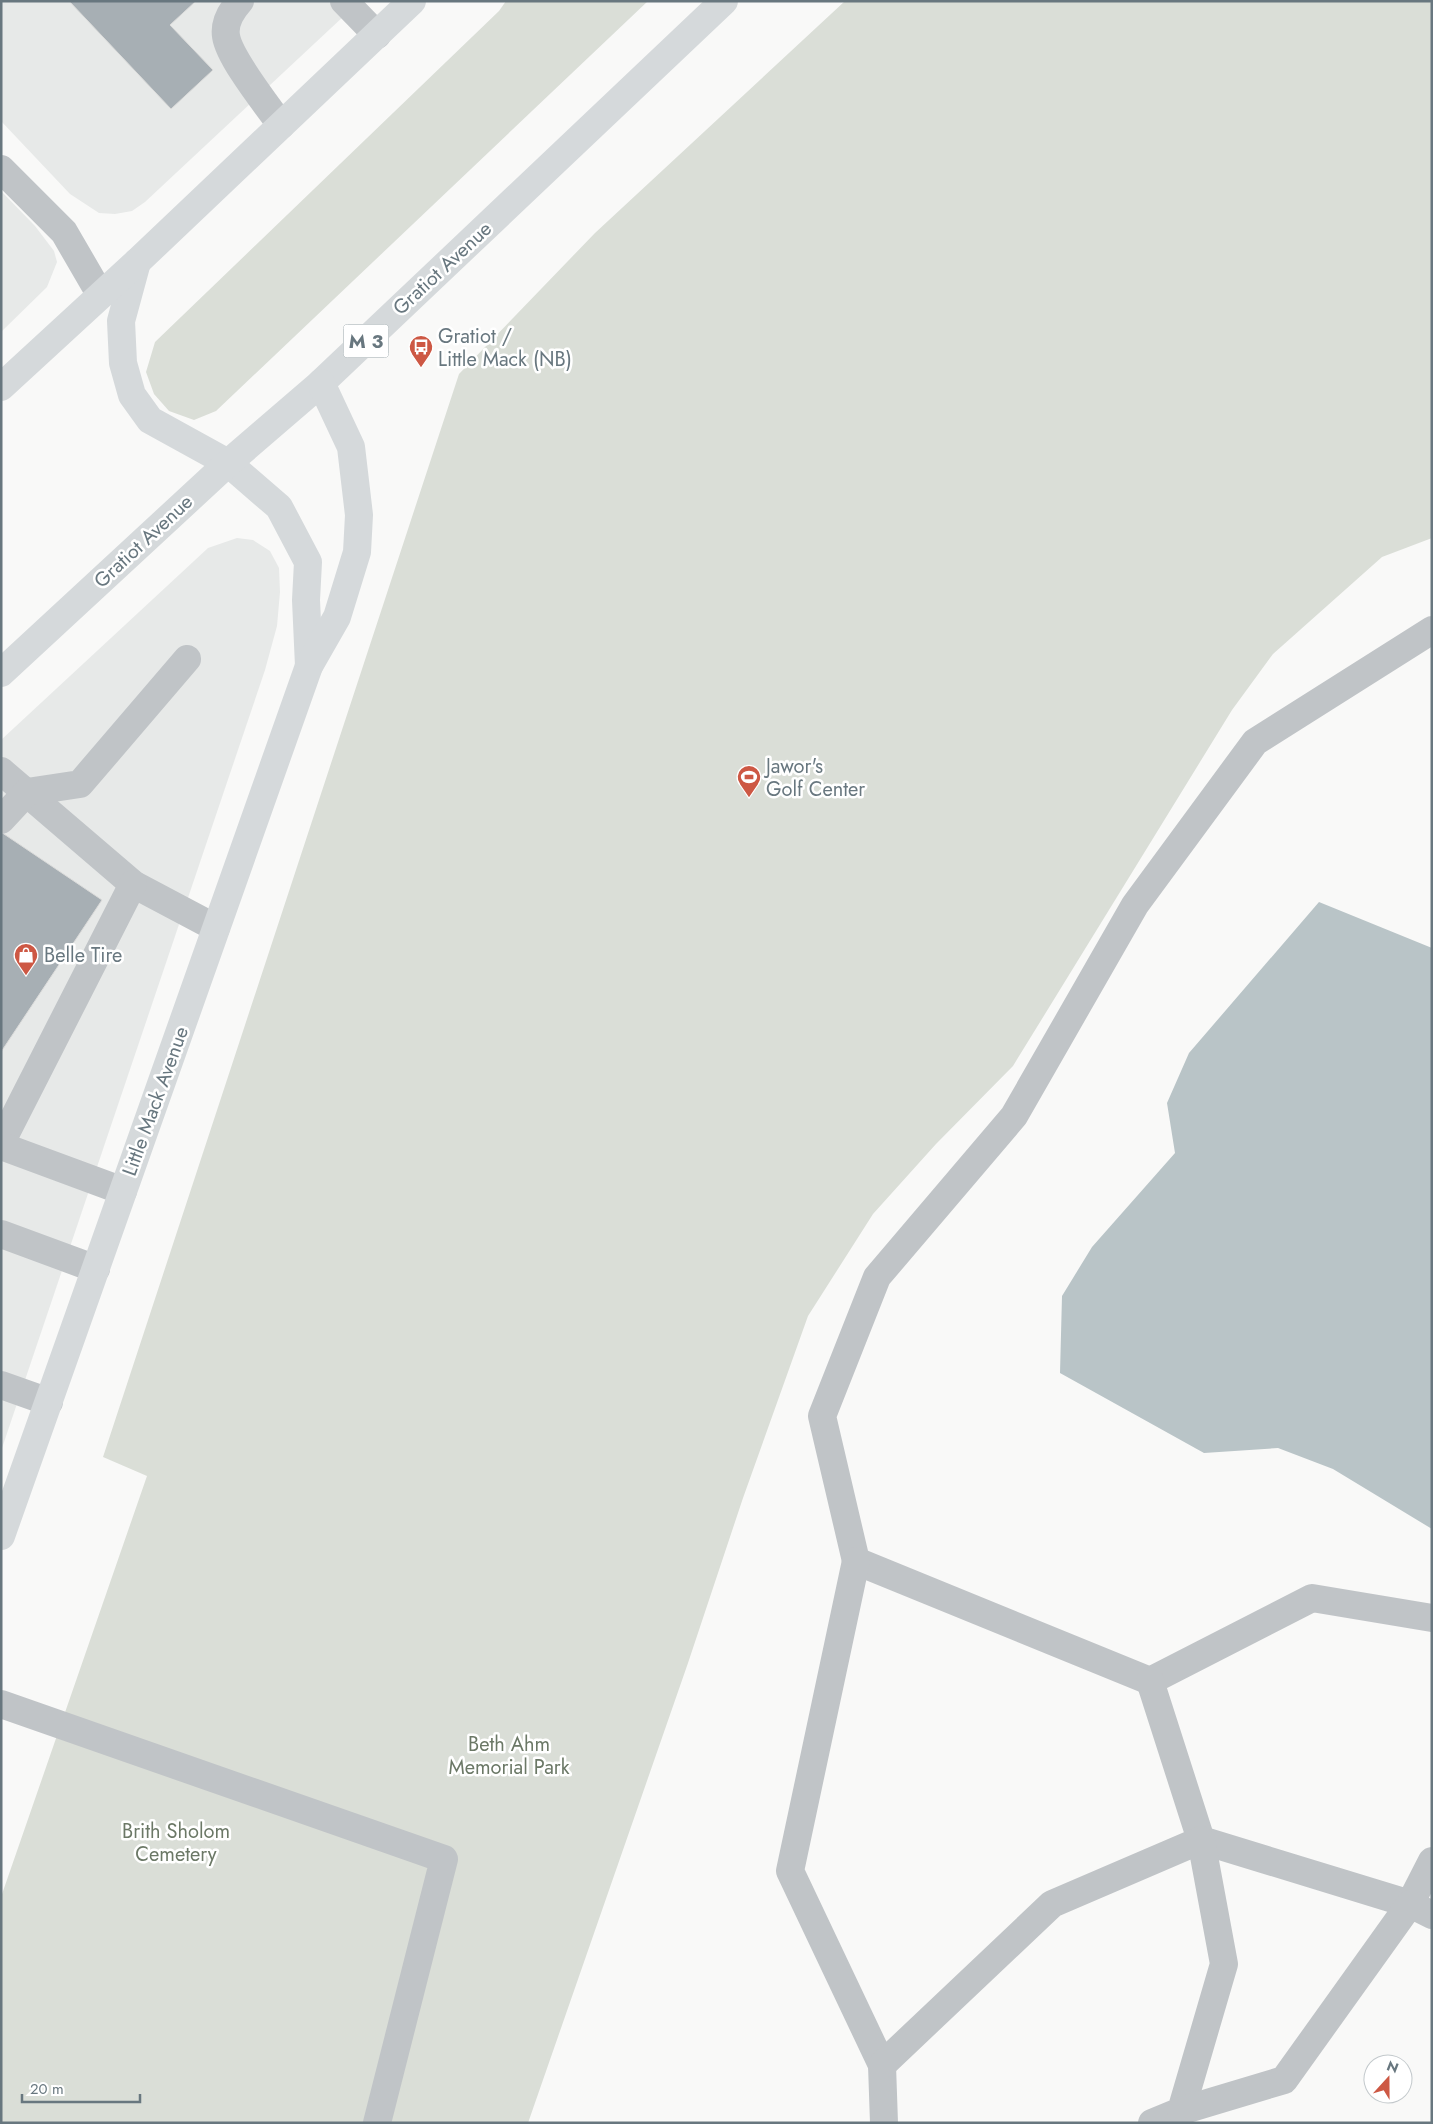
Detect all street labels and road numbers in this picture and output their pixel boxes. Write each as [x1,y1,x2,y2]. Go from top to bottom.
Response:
street label: Gratiot Avenue [386,215,498,322]
road number: M 3 [344,324,388,358]
street label: Gratiot Avenue [87,488,199,595]
street label: Little Mack Avenue [115,1022,196,1180]

